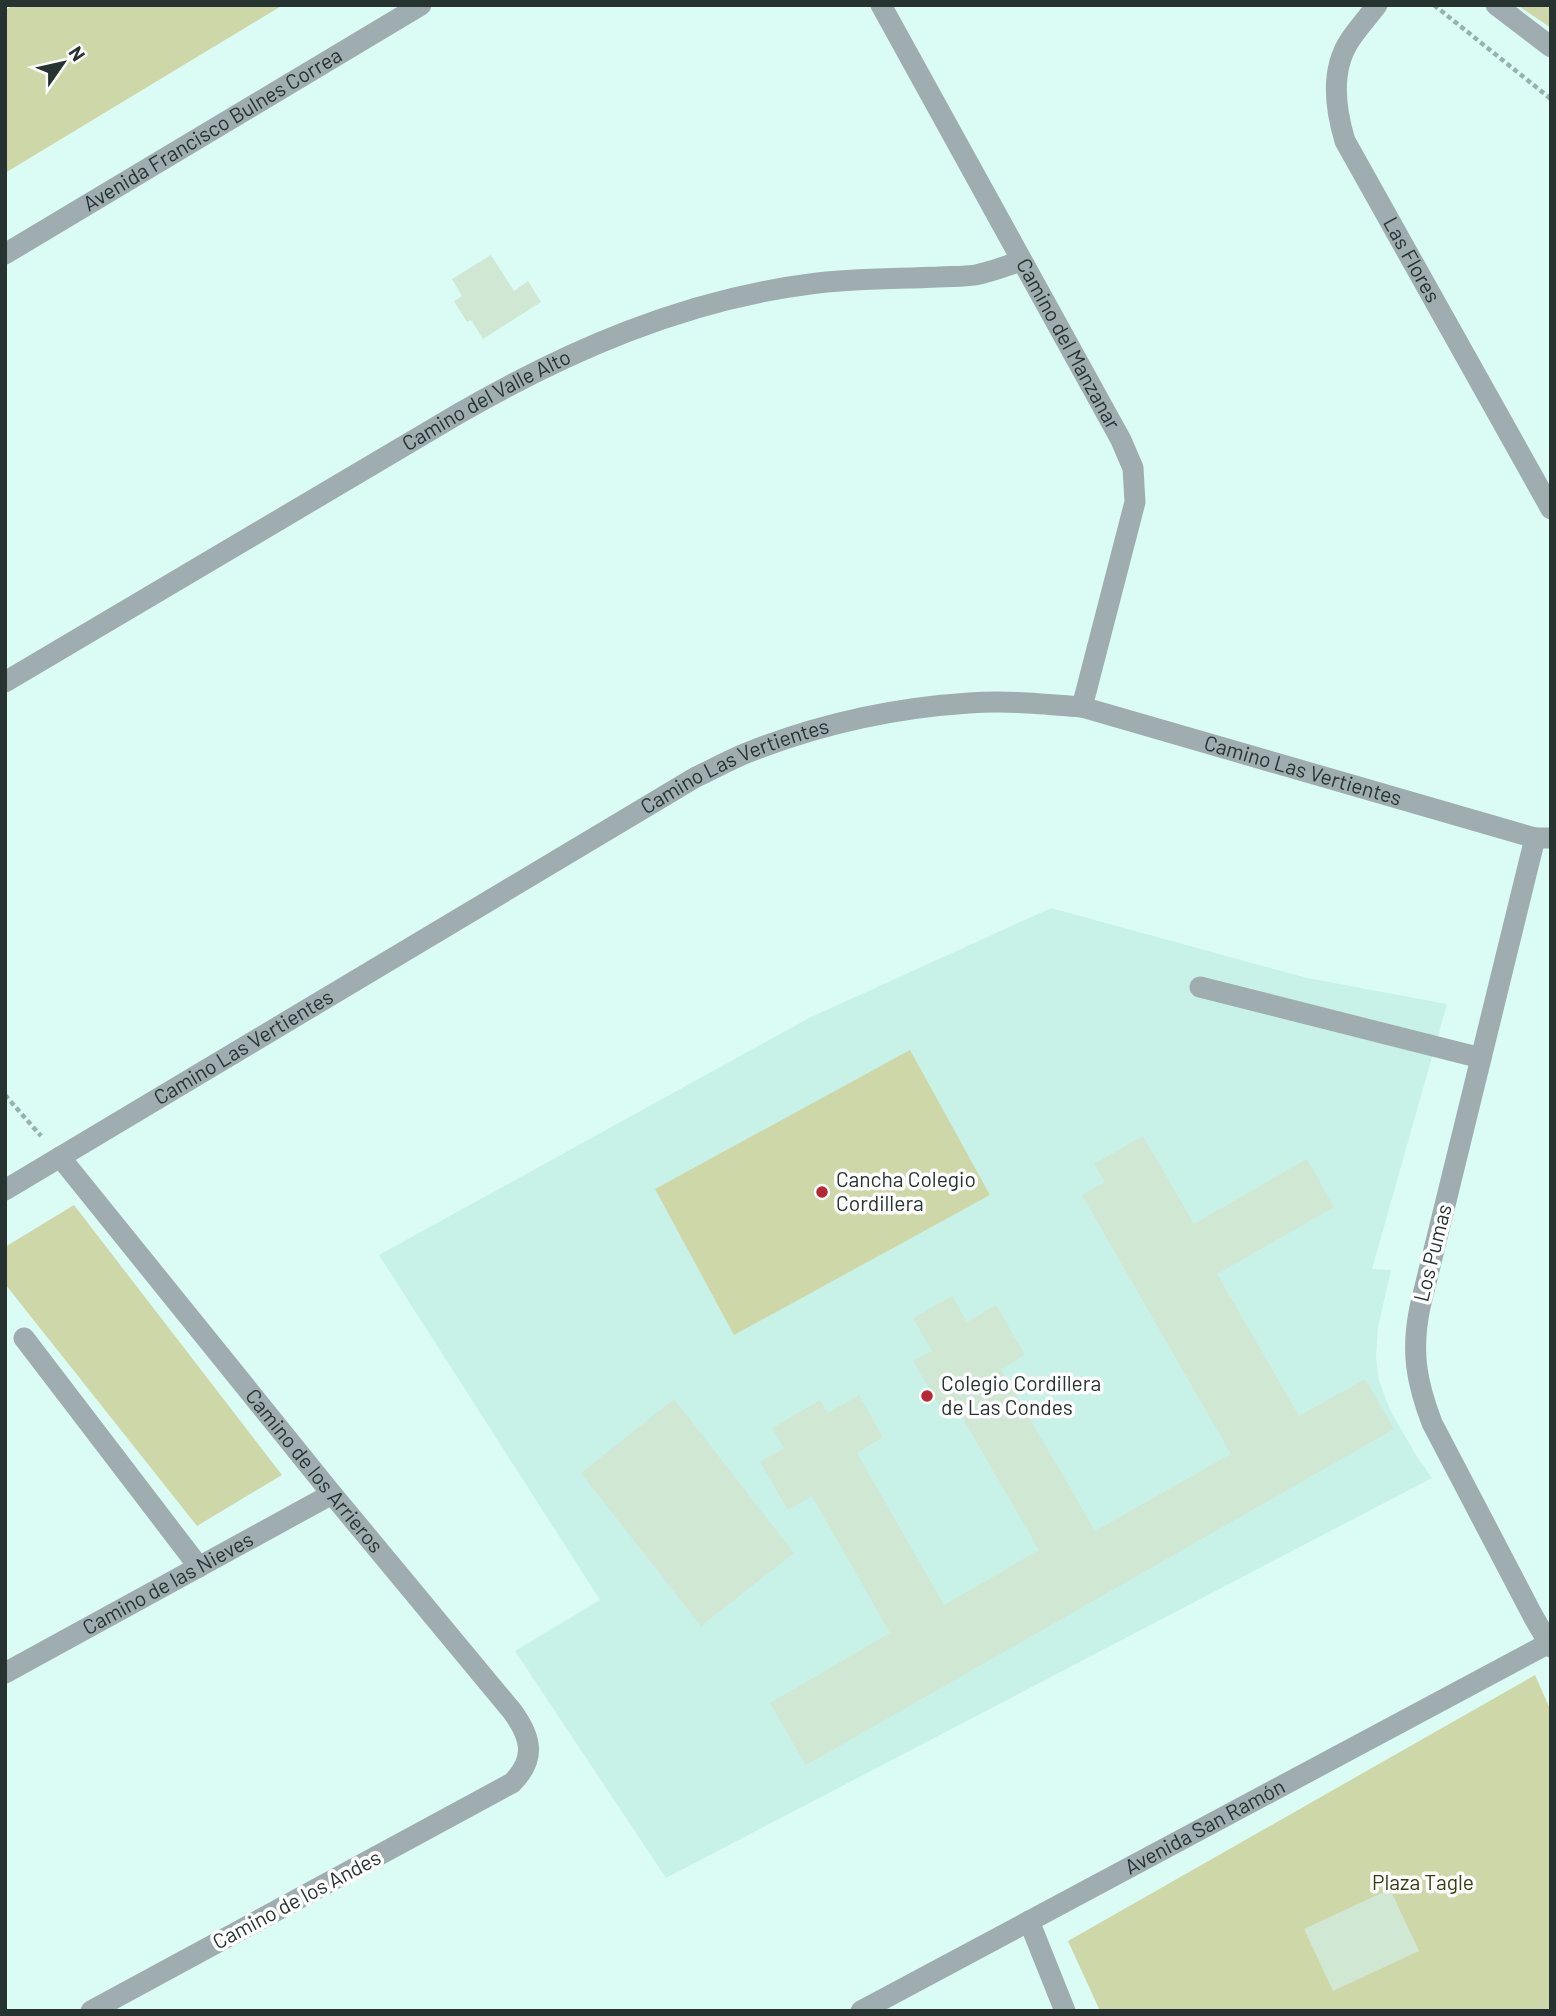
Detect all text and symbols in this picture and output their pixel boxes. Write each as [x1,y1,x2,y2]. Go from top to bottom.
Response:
north arrow [28,28,98,98]
street label: Avenida Francisco Bulnes Correa [78,41,346,215]
text: N [64,42,91,65]
street label: Las Flores [1379,212,1447,306]
street label: Camino del Manzanar [1012,253,1127,433]
street label: Camino del Valle Alto [397,343,574,455]
street label: Camino Las Vertientes [635,712,831,818]
street label: Camino Las Vertientes [1202,729,1405,810]
street label: Camino Las Vertientes [149,983,337,1109]
place label: Cancha Colegio Cordillera [836,1166,976,1215]
marker: Cancha Colegio Cordillera [814,1184,830,1200]
street label: Los Pumas [1407,1201,1456,1304]
place label: Colegio Cordillera de Las Condes [941,1370,1101,1419]
street label: Camino de los Arrieros [241,1383,389,1557]
marker: Colegio Cordillera de Las Condes [919,1388,935,1404]
street label: Camino de las Nieves [78,1526,257,1639]
street label: Avenida San Ramón [1120,1773,1289,1879]
street label: Camino de los Andes [208,1844,385,1954]
park label: Plaza Tagle [1372,1869,1474,1894]

